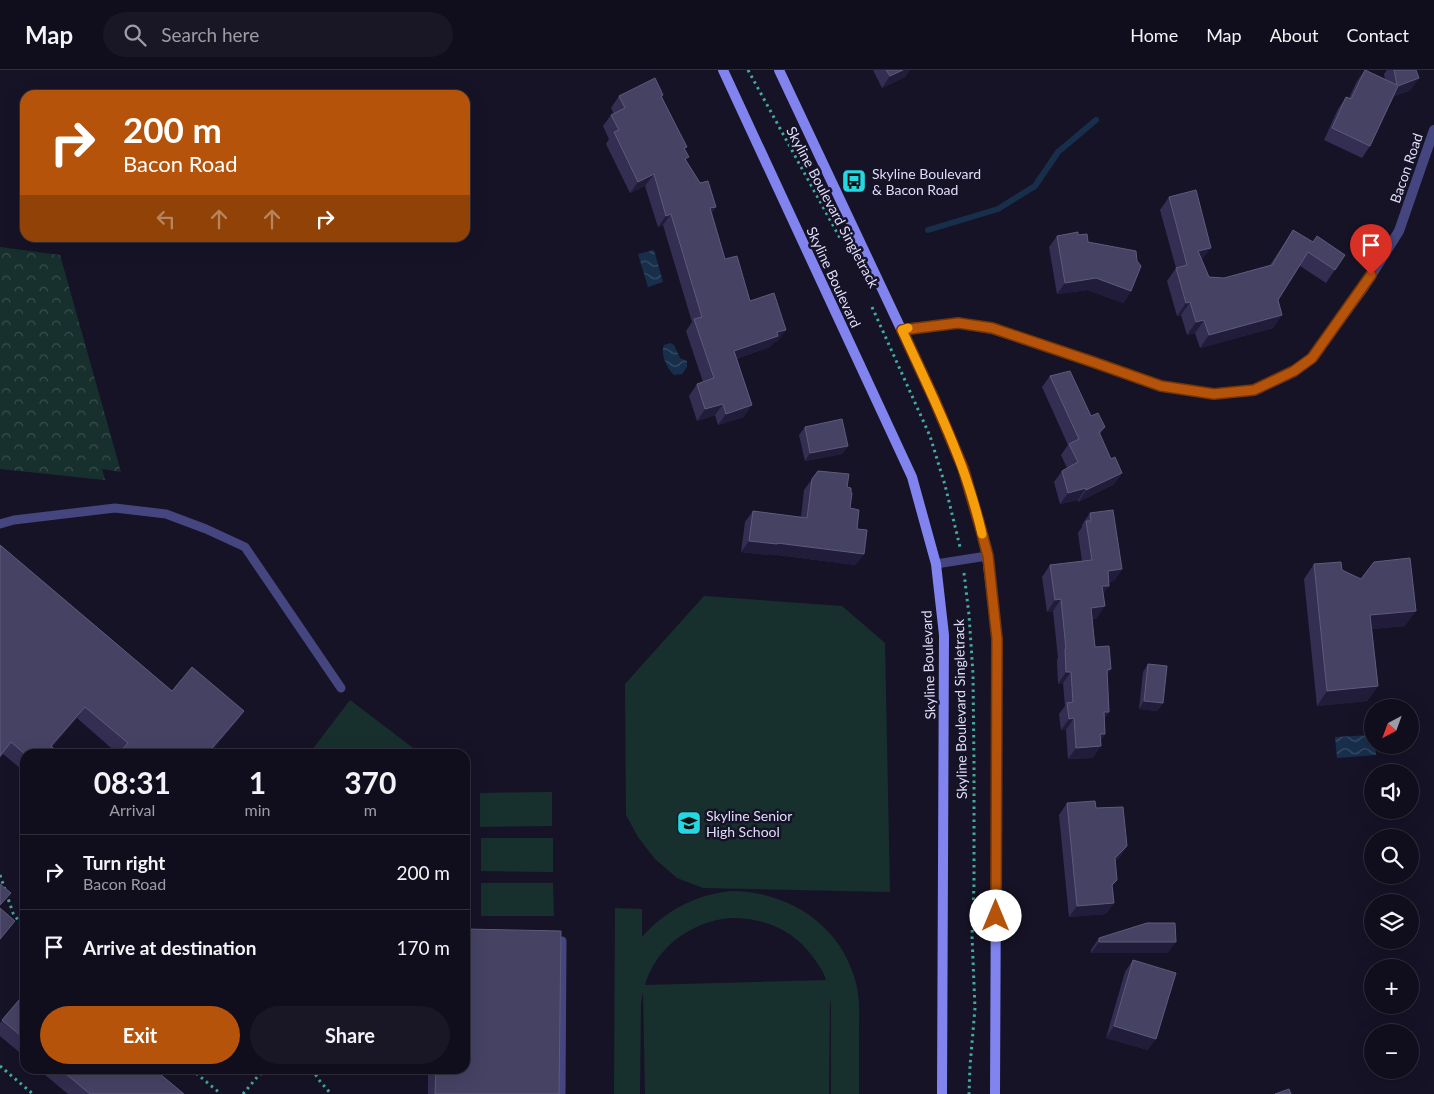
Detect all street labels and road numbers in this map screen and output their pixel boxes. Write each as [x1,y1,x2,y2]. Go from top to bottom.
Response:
street label: Skyline Boulevard Singletrack [783,124,883,290]
street label: Bacon Road [1386,131,1426,205]
street label: Skyline Boulevard [803,224,865,330]
street label: Skyline Boulevard [918,610,938,720]
street label: Skyline Boulevard Singletrack [950,618,970,799]

